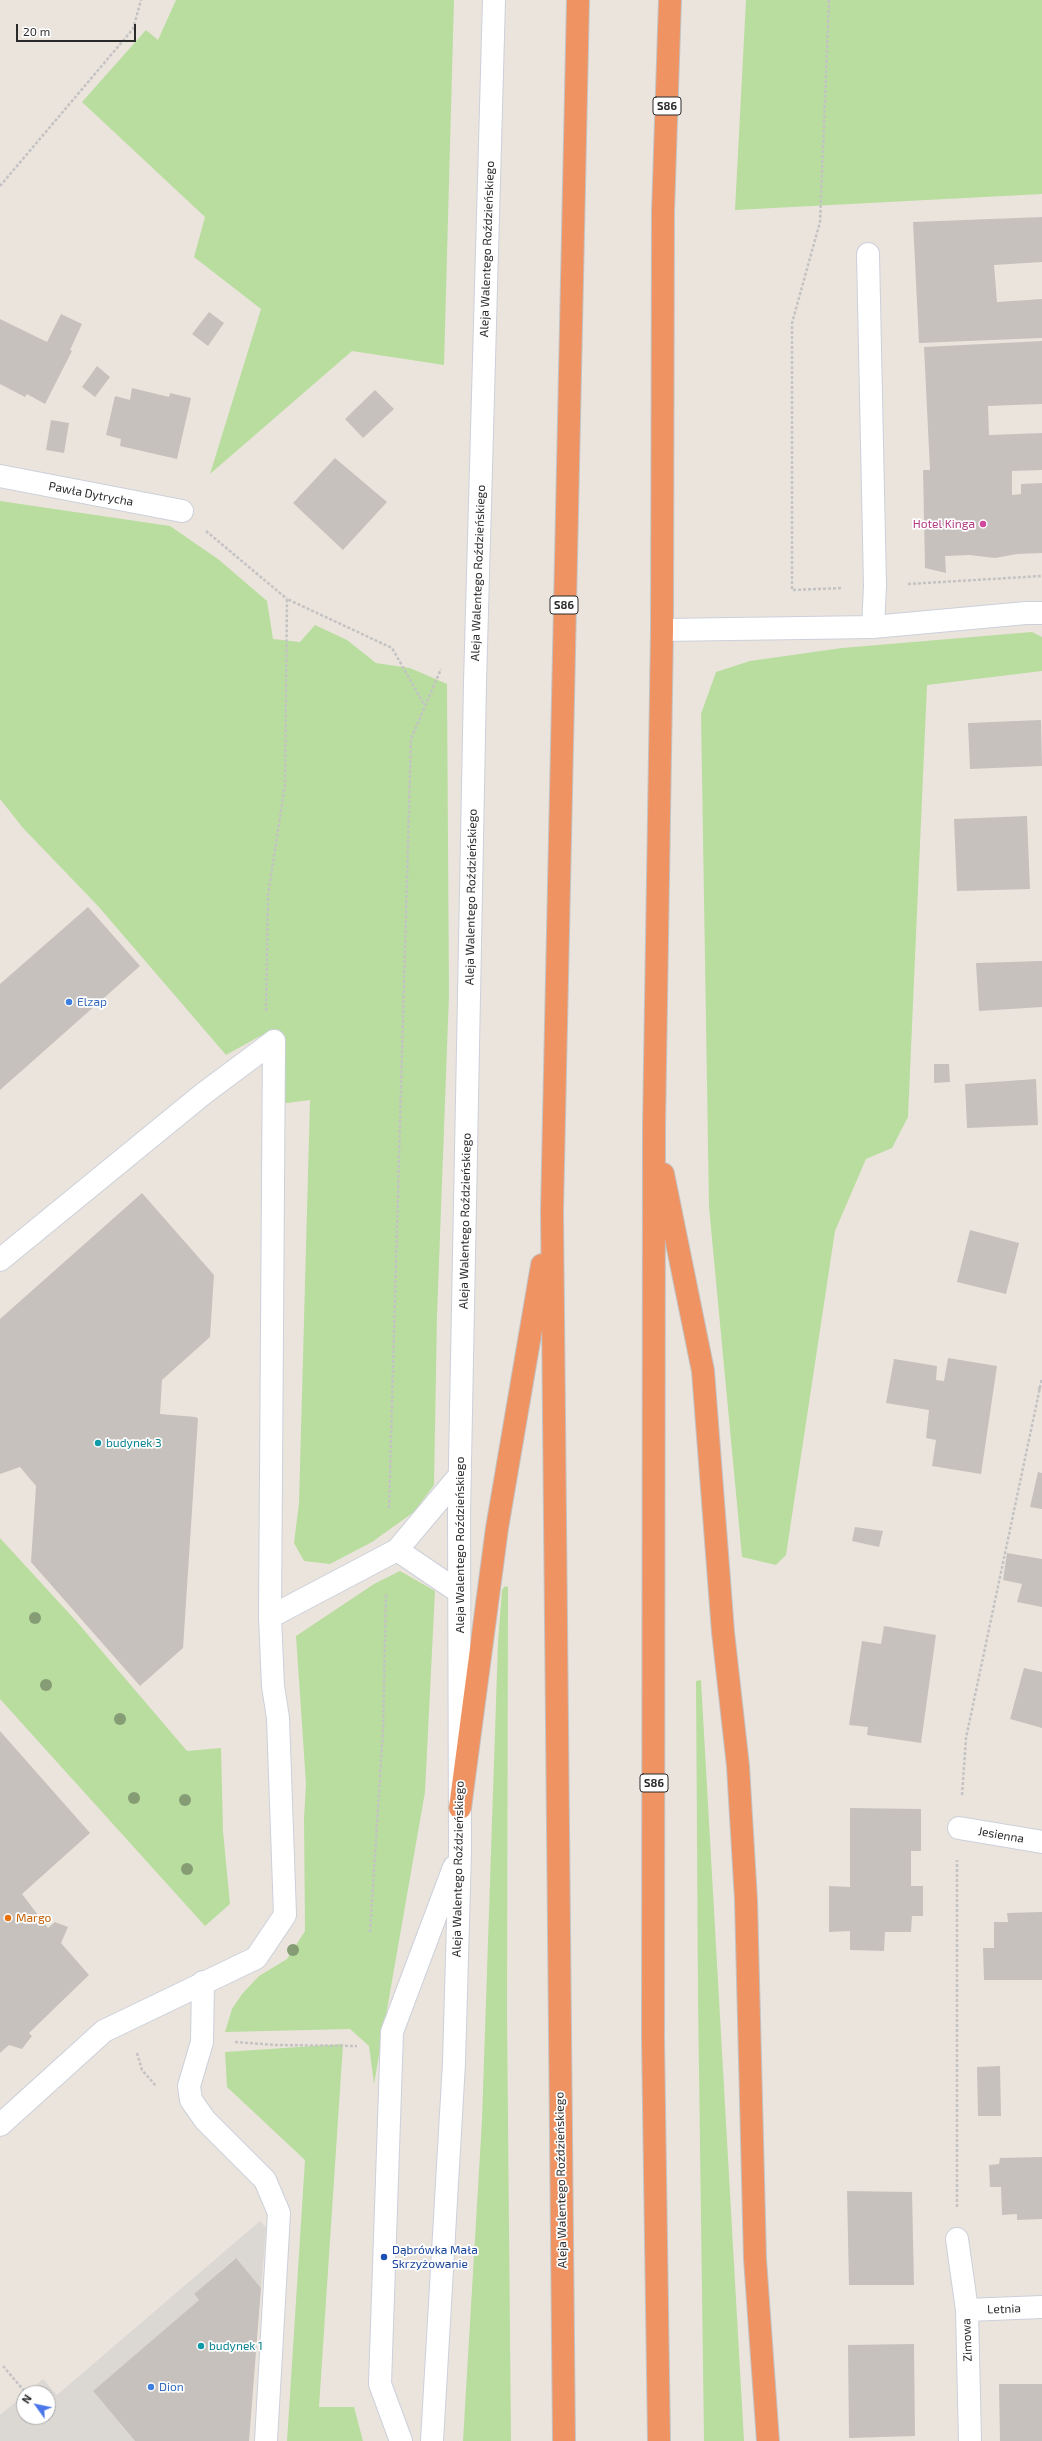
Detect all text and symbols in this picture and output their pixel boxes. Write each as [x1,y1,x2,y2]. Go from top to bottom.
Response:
scale bar [18,16,138,42]
text: 20 m [23,24,50,38]
road number: S86 [653,97,681,115]
street label: Aleja Walentego Roździeńskiego [477,161,497,337]
street label: Pawła Dytrycha [47,479,135,509]
street label: Aleja Walentego Roździeńskiego [468,485,488,661]
place label: Hotel Kinga [913,517,975,531]
marker: Hotel Kinga [978,519,988,529]
road number: S86 [550,596,578,614]
street label: Aleja Walentego Roździeńskiego [462,809,480,985]
place label: Elzap [77,995,107,1009]
marker: Elzap [64,997,74,1007]
street label: Aleja Walentego Roździeńskiego [456,1133,474,1309]
place label: budynek 3 [106,1436,162,1450]
marker: budynek 3 [93,1438,103,1448]
street label: Aleja Walentego Roździeńskiego [453,1457,467,1633]
road number: S86 [640,1774,668,1792]
street label: Aleja Walentego Roździeńskiego [449,1781,467,1957]
street label: Jesienna [977,1824,1025,1846]
place label: Margo [16,1911,51,1925]
marker: Margo [3,1913,13,1923]
street label: Aleja Walentego Roździeńskiego [552,2092,570,2268]
place label: Dąbrówka Mała Skrzyżowanie [392,2243,478,2271]
marker: Dąbrówka Mała Skrzyżowanie [379,2252,389,2262]
street label: Letnia [987,2301,1021,2317]
street label: Zimowa [959,2318,975,2362]
place label: budynek 1 [209,2339,263,2353]
marker: budynek 1 [196,2341,206,2351]
place label: Dion [159,2380,184,2394]
marker: Dion [146,2382,156,2392]
north arrow [16,2385,56,2425]
text: N [19,2392,34,2406]

